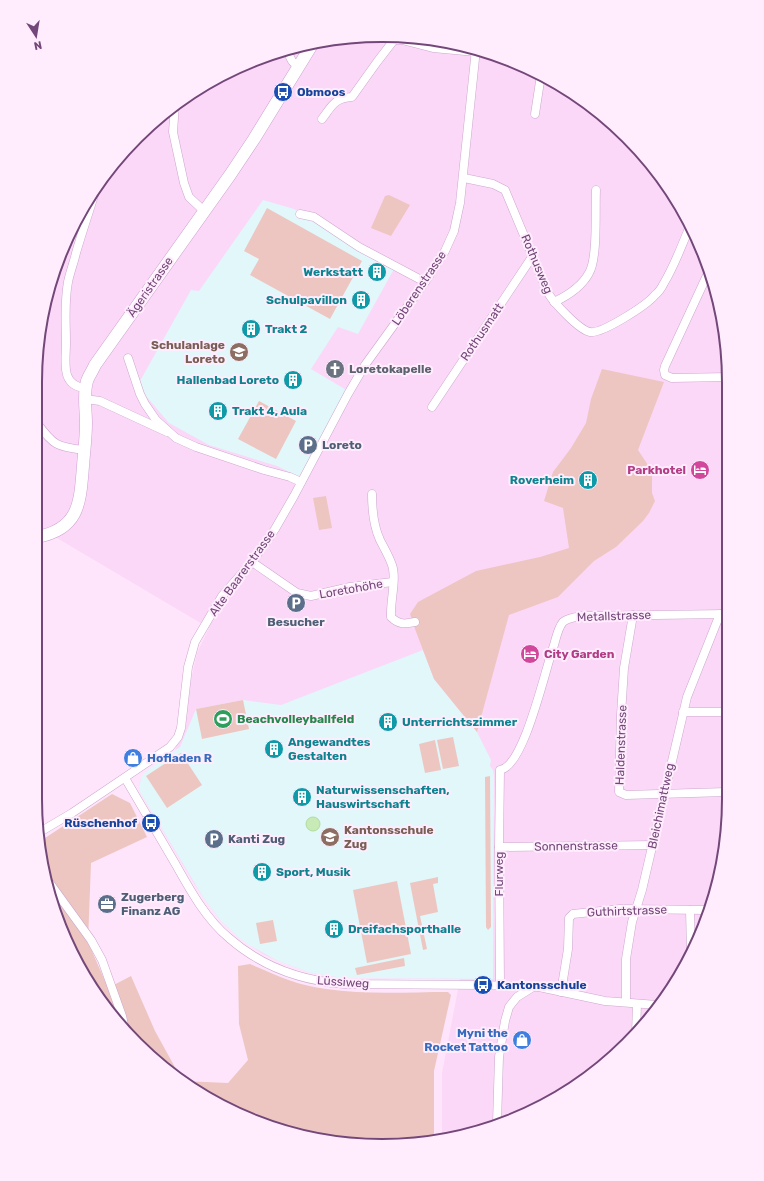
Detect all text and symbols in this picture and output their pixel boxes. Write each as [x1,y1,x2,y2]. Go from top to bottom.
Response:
north arrow [16,16,56,56]
text: N [33,38,43,52]
bus stop icon: Obmoos [272,81,294,103]
place label: Obmoos [297,85,346,99]
street label: Rothusweg [518,232,556,296]
street label: Löberenstrasse [389,248,449,328]
street label: Ägeristrasse [124,254,176,320]
building icon: Werkstatt [366,261,388,283]
place label: Werkstatt [303,265,363,279]
building icon: Schulpavillon [350,289,372,311]
place label: Schulpavillon [266,293,347,307]
street label: Rothusmatt [458,300,507,364]
building icon: Trakt 2 [240,318,262,340]
place label: Trakt 2 [265,322,308,336]
place label: Schulanlage Loreto [151,338,225,366]
school or university icon: Schulanlage Loreto [228,341,250,363]
church icon: Loretokapelle [324,358,346,380]
place label: Loretokapelle [349,362,432,376]
building icon: Hallenbad Loreto [282,369,304,391]
place label: Hallenbad Loreto [177,373,279,387]
building icon: Trakt 4, Aula [207,400,229,422]
place label: Trakt 4, Aula [232,404,307,418]
parking icon: Loreto [297,434,319,456]
place label: Loreto [322,438,362,452]
hotel icon: Parkhotel [689,459,711,481]
place label: Parkhotel [627,463,686,477]
building icon: Roverheim [577,469,599,491]
place label: Roverheim [510,473,574,487]
street label: Alte Baarerstrasse [206,527,278,619]
street label: Loretohöhe [318,576,384,601]
parking icon: Besucher [285,592,307,614]
street label: Metallstrasse [577,608,652,624]
place label: Besucher [267,615,325,629]
hotel icon: City Garden [519,643,541,665]
place label: City Garden [544,647,615,661]
street label: Haldenstrasse [613,704,629,785]
sports icon: Beachvolleyballfeld [212,708,234,730]
building icon: Unterrichtszimmer [377,711,399,733]
place label: Beachvolleyballfeld [237,712,354,726]
place label: Unterrichtszimmer [402,715,518,729]
place label: Angewandtes Gestalten [288,735,371,763]
building icon: Angewandtes Gestalten [263,738,285,760]
shop icon: Hofladen R [122,747,144,769]
place label: Hofladen R [147,751,212,765]
street label: Bleichimattweg [645,762,677,850]
place label: Naturwissenschaften, Hauswirtschaft [316,783,450,811]
building icon: Naturwissenschaften, Hauswirtschaft [291,786,313,808]
bus stop icon: Rüschenhof [140,812,162,834]
place label: Rüschenhof [64,816,138,830]
place label: Kantonsschule Zug [344,823,434,851]
school or university icon: Kantonsschule Zug [319,826,341,848]
parking icon: Kanti Zug [203,828,225,850]
place label: Kanti Zug [228,832,285,846]
street label: Sonnenstrasse [534,838,618,854]
street label: Flurweg [492,851,506,897]
building icon: Sport, Musik [251,861,273,883]
place label: Sport, Musik [276,865,351,879]
place label: Zugerberg Finanz AG [121,890,184,918]
office icon: Zugerberg Finanz AG [96,893,118,915]
street label: Guthirtstrasse [587,903,668,919]
building icon: Dreifachsporthalle [323,918,345,940]
place label: Dreifachsporthalle [348,922,461,936]
street label: Lüssiweg [316,973,370,991]
bus stop icon: Kantonsschule [472,974,494,996]
place label: Kantonsschule [497,978,587,992]
place label: Myni the Rocket Tattoo [424,1026,508,1054]
shop icon: Myni the Rocket Tattoo [511,1029,533,1051]

